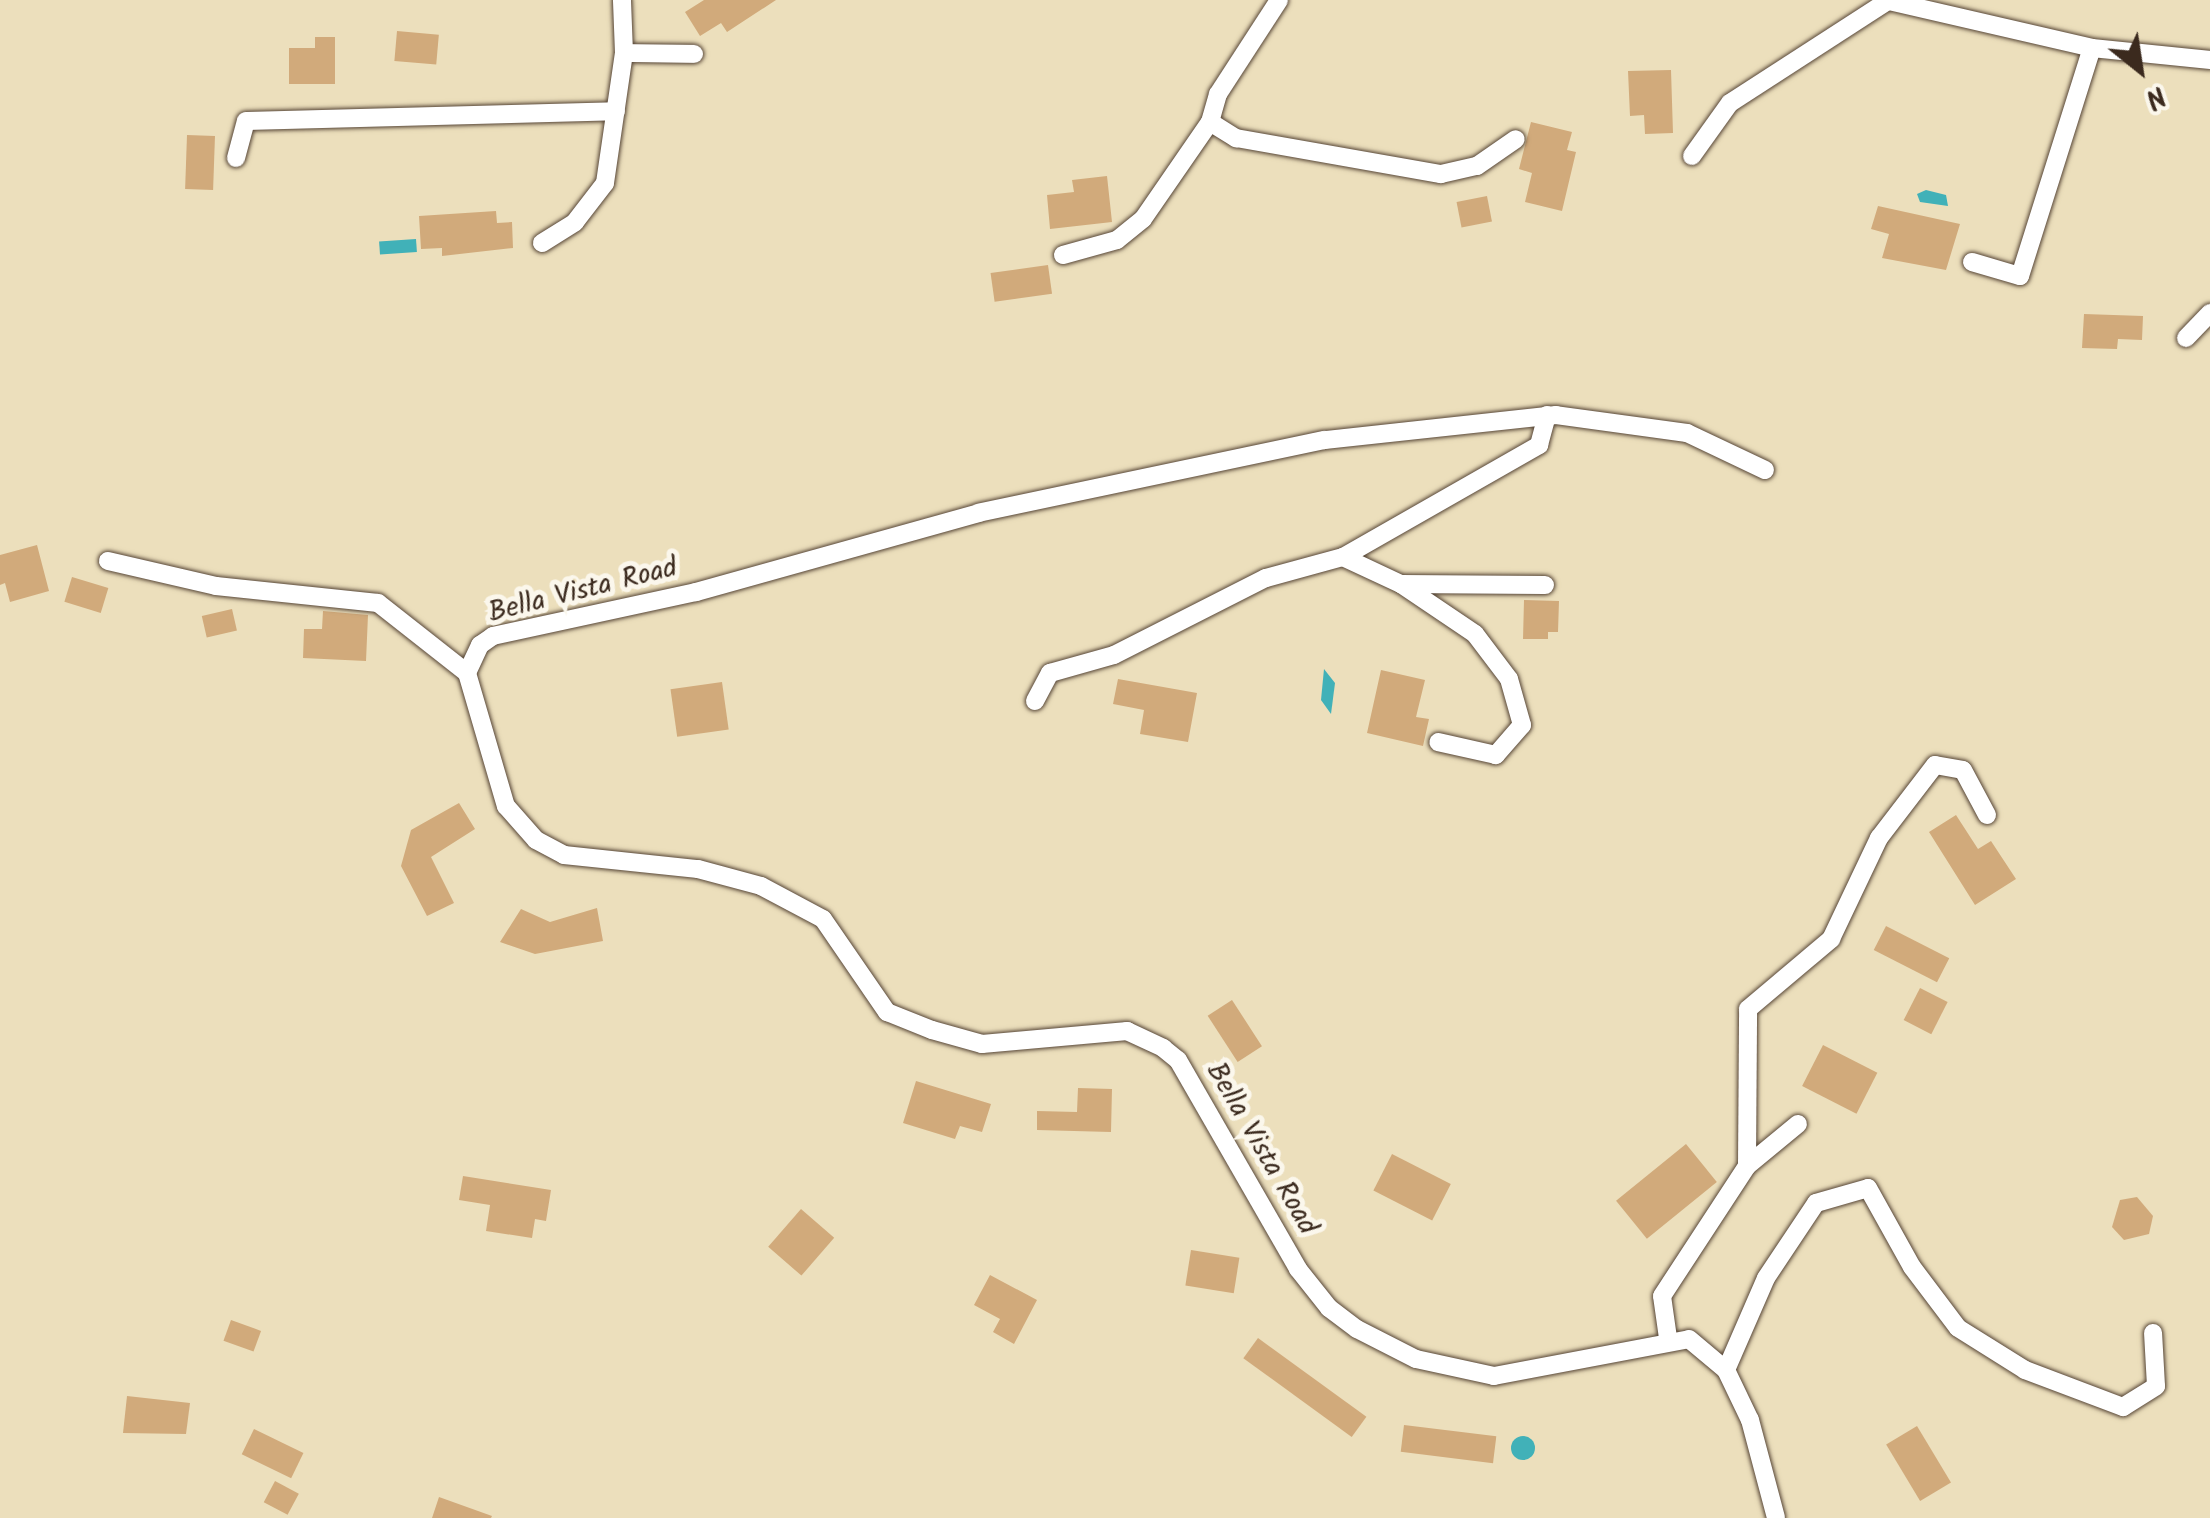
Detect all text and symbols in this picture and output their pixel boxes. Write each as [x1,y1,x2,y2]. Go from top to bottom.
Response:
north arrow [2090,20,2190,120]
text: N [2136,73,2174,120]
street label: Bella Vista Road [485,551,681,631]
street label: Bella Vista Road [1198,1057,1324,1241]

